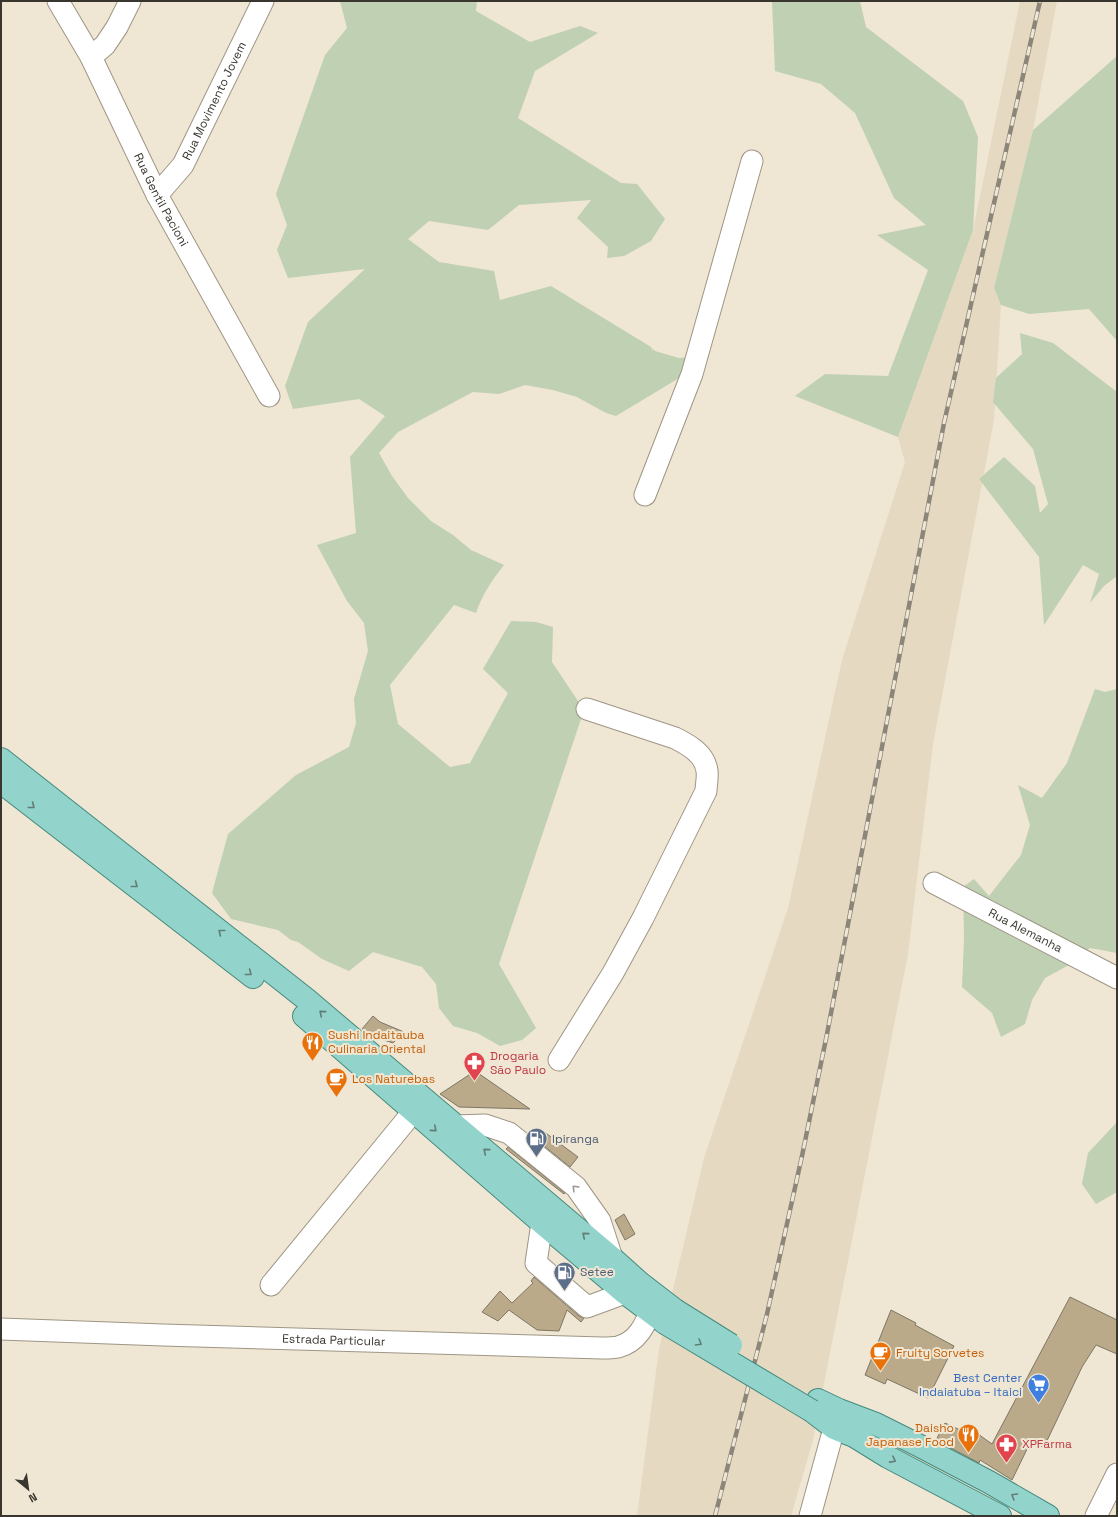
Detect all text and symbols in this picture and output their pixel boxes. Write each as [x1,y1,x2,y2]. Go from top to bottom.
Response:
street label: Rua Movimento Jovem [179,39,250,163]
street label: Rua Gentil Pacioni [130,150,192,249]
one-way arrow [27,801,34,808]
one-way arrow [130,880,137,887]
street label: Rua Alemanha [986,905,1065,956]
one-way arrow [218,929,225,936]
one-way arrow [244,969,251,976]
one-way arrow [320,1010,327,1017]
place label: Sushi Indaitauba Culinaria Oriental [328,1027,426,1057]
restaurant icon: Sushi Indaitauba Culinaria Oriental [300,1029,326,1062]
place label: Drogaria São Paulo [490,1048,546,1078]
pharmacy icon: Drogaria São Paulo [462,1050,488,1083]
cafe icon: Los Naturebas [323,1066,349,1099]
place label: Los Naturebas [352,1071,435,1087]
one-way arrow [429,1125,436,1132]
fuel station icon: Ipiranga [524,1126,550,1159]
place label: Ipiranga [552,1131,599,1147]
one-way arrow [483,1148,490,1155]
one-way arrow [572,1185,580,1193]
one-way arrow [582,1232,590,1239]
fuel station icon: Setee [551,1259,577,1292]
place label: Setee [580,1264,614,1280]
street label: Estrada Particular [282,1331,386,1350]
one-way arrow [695,1338,702,1345]
cafe icon: Fruity Sorvetes [868,1340,894,1373]
place label: Fruity Sorvetes [896,1345,984,1361]
place label: Best Center Indaiatuba – Itaici [919,1370,1022,1400]
supermarket icon: Best Center Indaiatuba – Itaici [1025,1372,1051,1405]
place label: Daisho Japanase Food [866,1420,954,1450]
restaurant icon: Daisho Japanase Food [956,1422,982,1455]
pharmacy icon: XPFarma [994,1431,1020,1464]
place label: XPFarma [1022,1436,1072,1452]
one-way arrow [889,1455,897,1463]
north arrow [8,1469,48,1509]
text: N [26,1490,39,1506]
one-way arrow [1011,1494,1018,1501]

